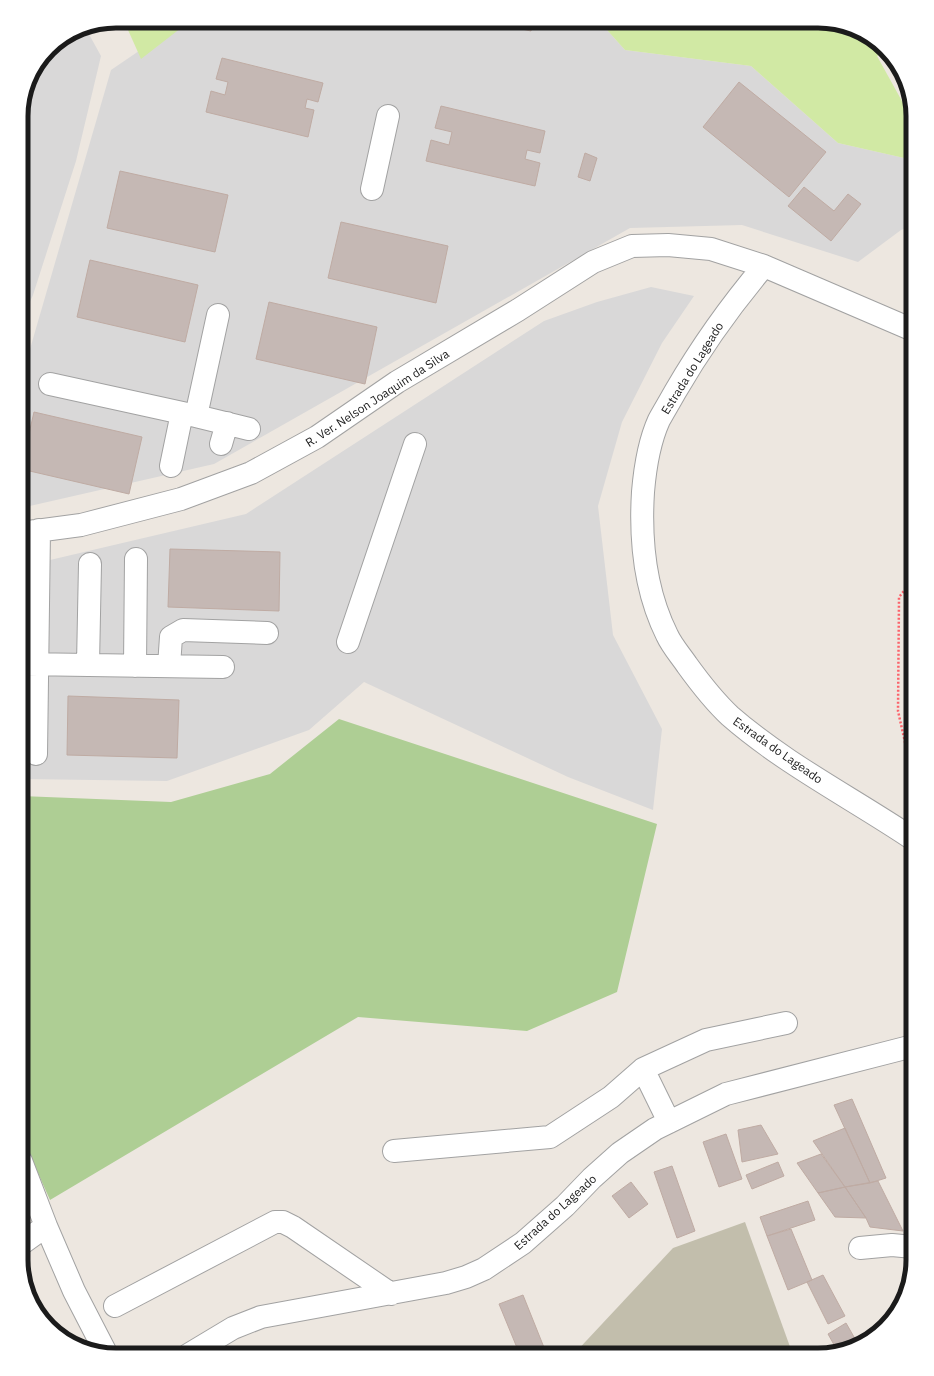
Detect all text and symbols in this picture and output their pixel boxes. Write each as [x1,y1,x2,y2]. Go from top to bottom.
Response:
street label: Estrada do Lageado [658,319,727,417]
street label: R. Ver. Nelson Joaquim da Silva [302,346,452,450]
street label: Estrada do Lageado [730,714,826,787]
street label: Estrada do Lageado [511,1171,600,1253]

